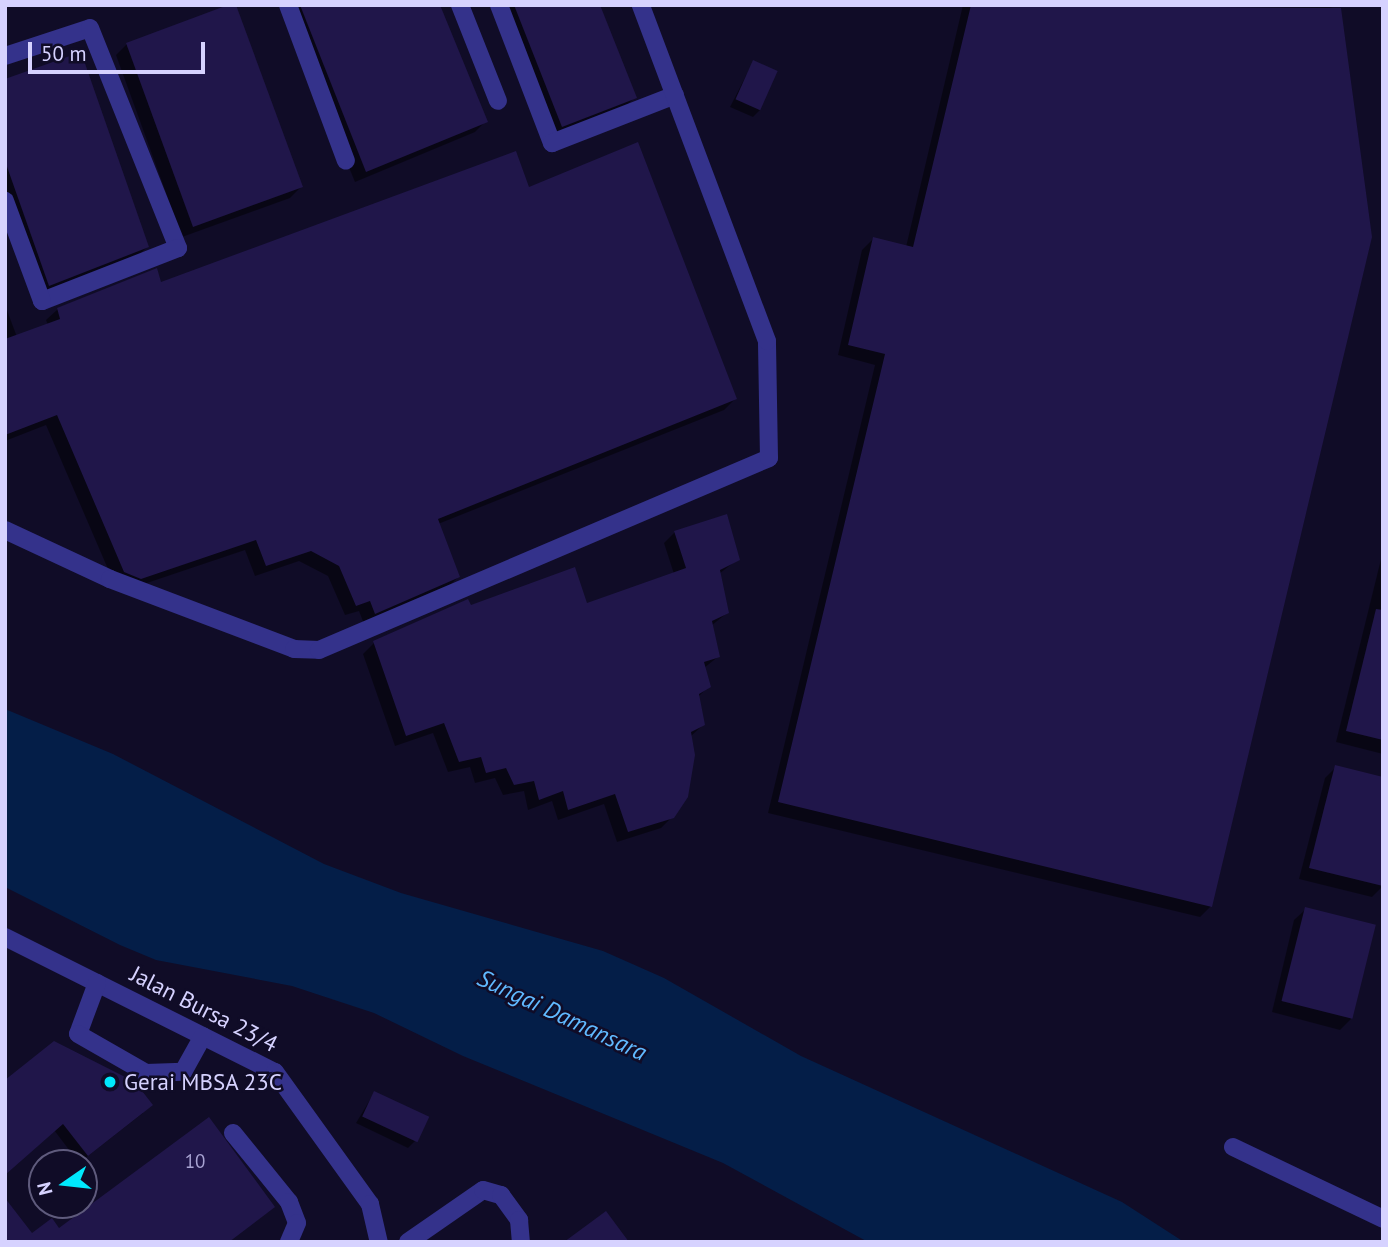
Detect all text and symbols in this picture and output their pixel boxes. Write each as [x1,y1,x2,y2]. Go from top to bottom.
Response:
scale bar [32,28,208,72]
text: 50 m [41,40,87,67]
street label: Jalan Bursa 23/4 [126,960,282,1058]
water label: Sungai Damansara [473,963,651,1067]
place label: Gerai MBSA 23C [124,1068,283,1096]
marker: Gerai MBSA 23C [102,1074,118,1090]
north arrow [28,1149,98,1219]
house number: 10 [185,1151,205,1173]
text: N [31,1180,58,1198]

